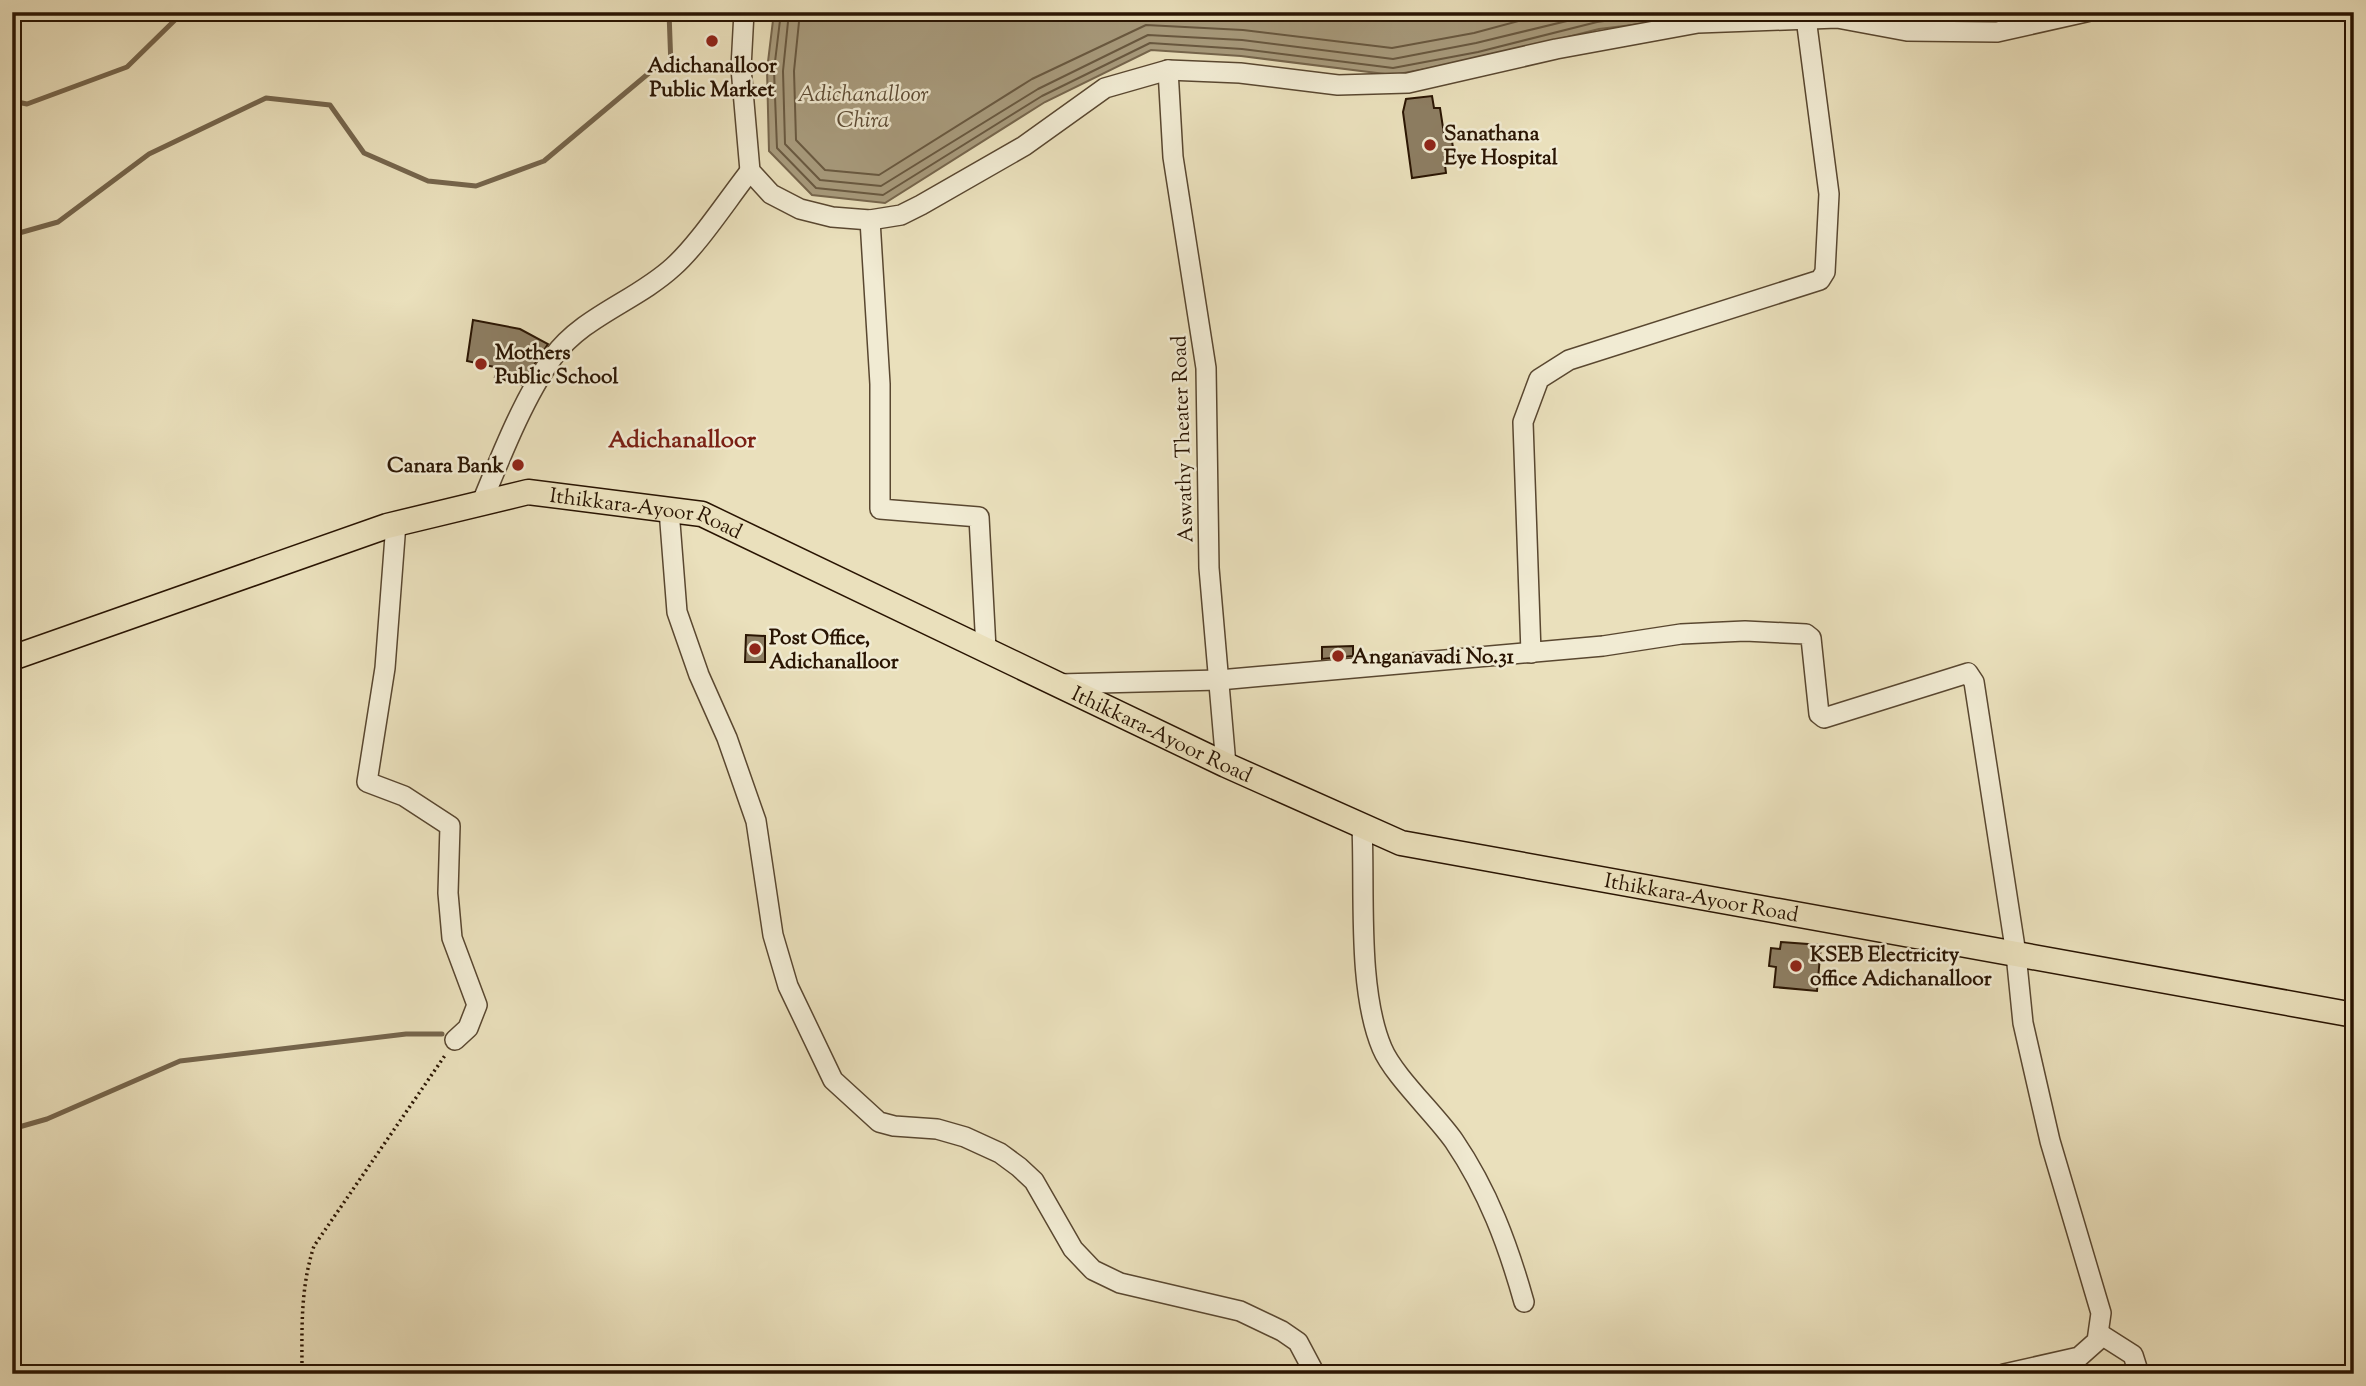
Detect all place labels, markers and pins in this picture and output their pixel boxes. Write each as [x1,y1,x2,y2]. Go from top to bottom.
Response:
marker: Adichanalloor Public Market [704,33,720,49]
place label: Adichanalloor Public Market [647,52,777,106]
place label: Sanathana Eye Hospital [1444,120,1558,174]
marker: Sanathana Eye Hospital [1422,137,1438,153]
place label: Mothers Public School [495,339,618,393]
marker: Mothers Public School [473,356,489,372]
place label: Canara Bank [387,452,505,482]
marker: Canara Bank [510,457,526,473]
place label: Post Office, Adichanalloor [769,624,899,678]
marker: Post Office, Adichanalloor [747,641,763,657]
place label: Anganavadi No.31 [1352,643,1515,673]
marker: Anganavadi No.31 [1330,648,1346,664]
place label: KSEB Electricity office Adichanalloor [1810,941,1992,995]
marker: KSEB Electricity office Adichanalloor [1788,958,1804,974]

